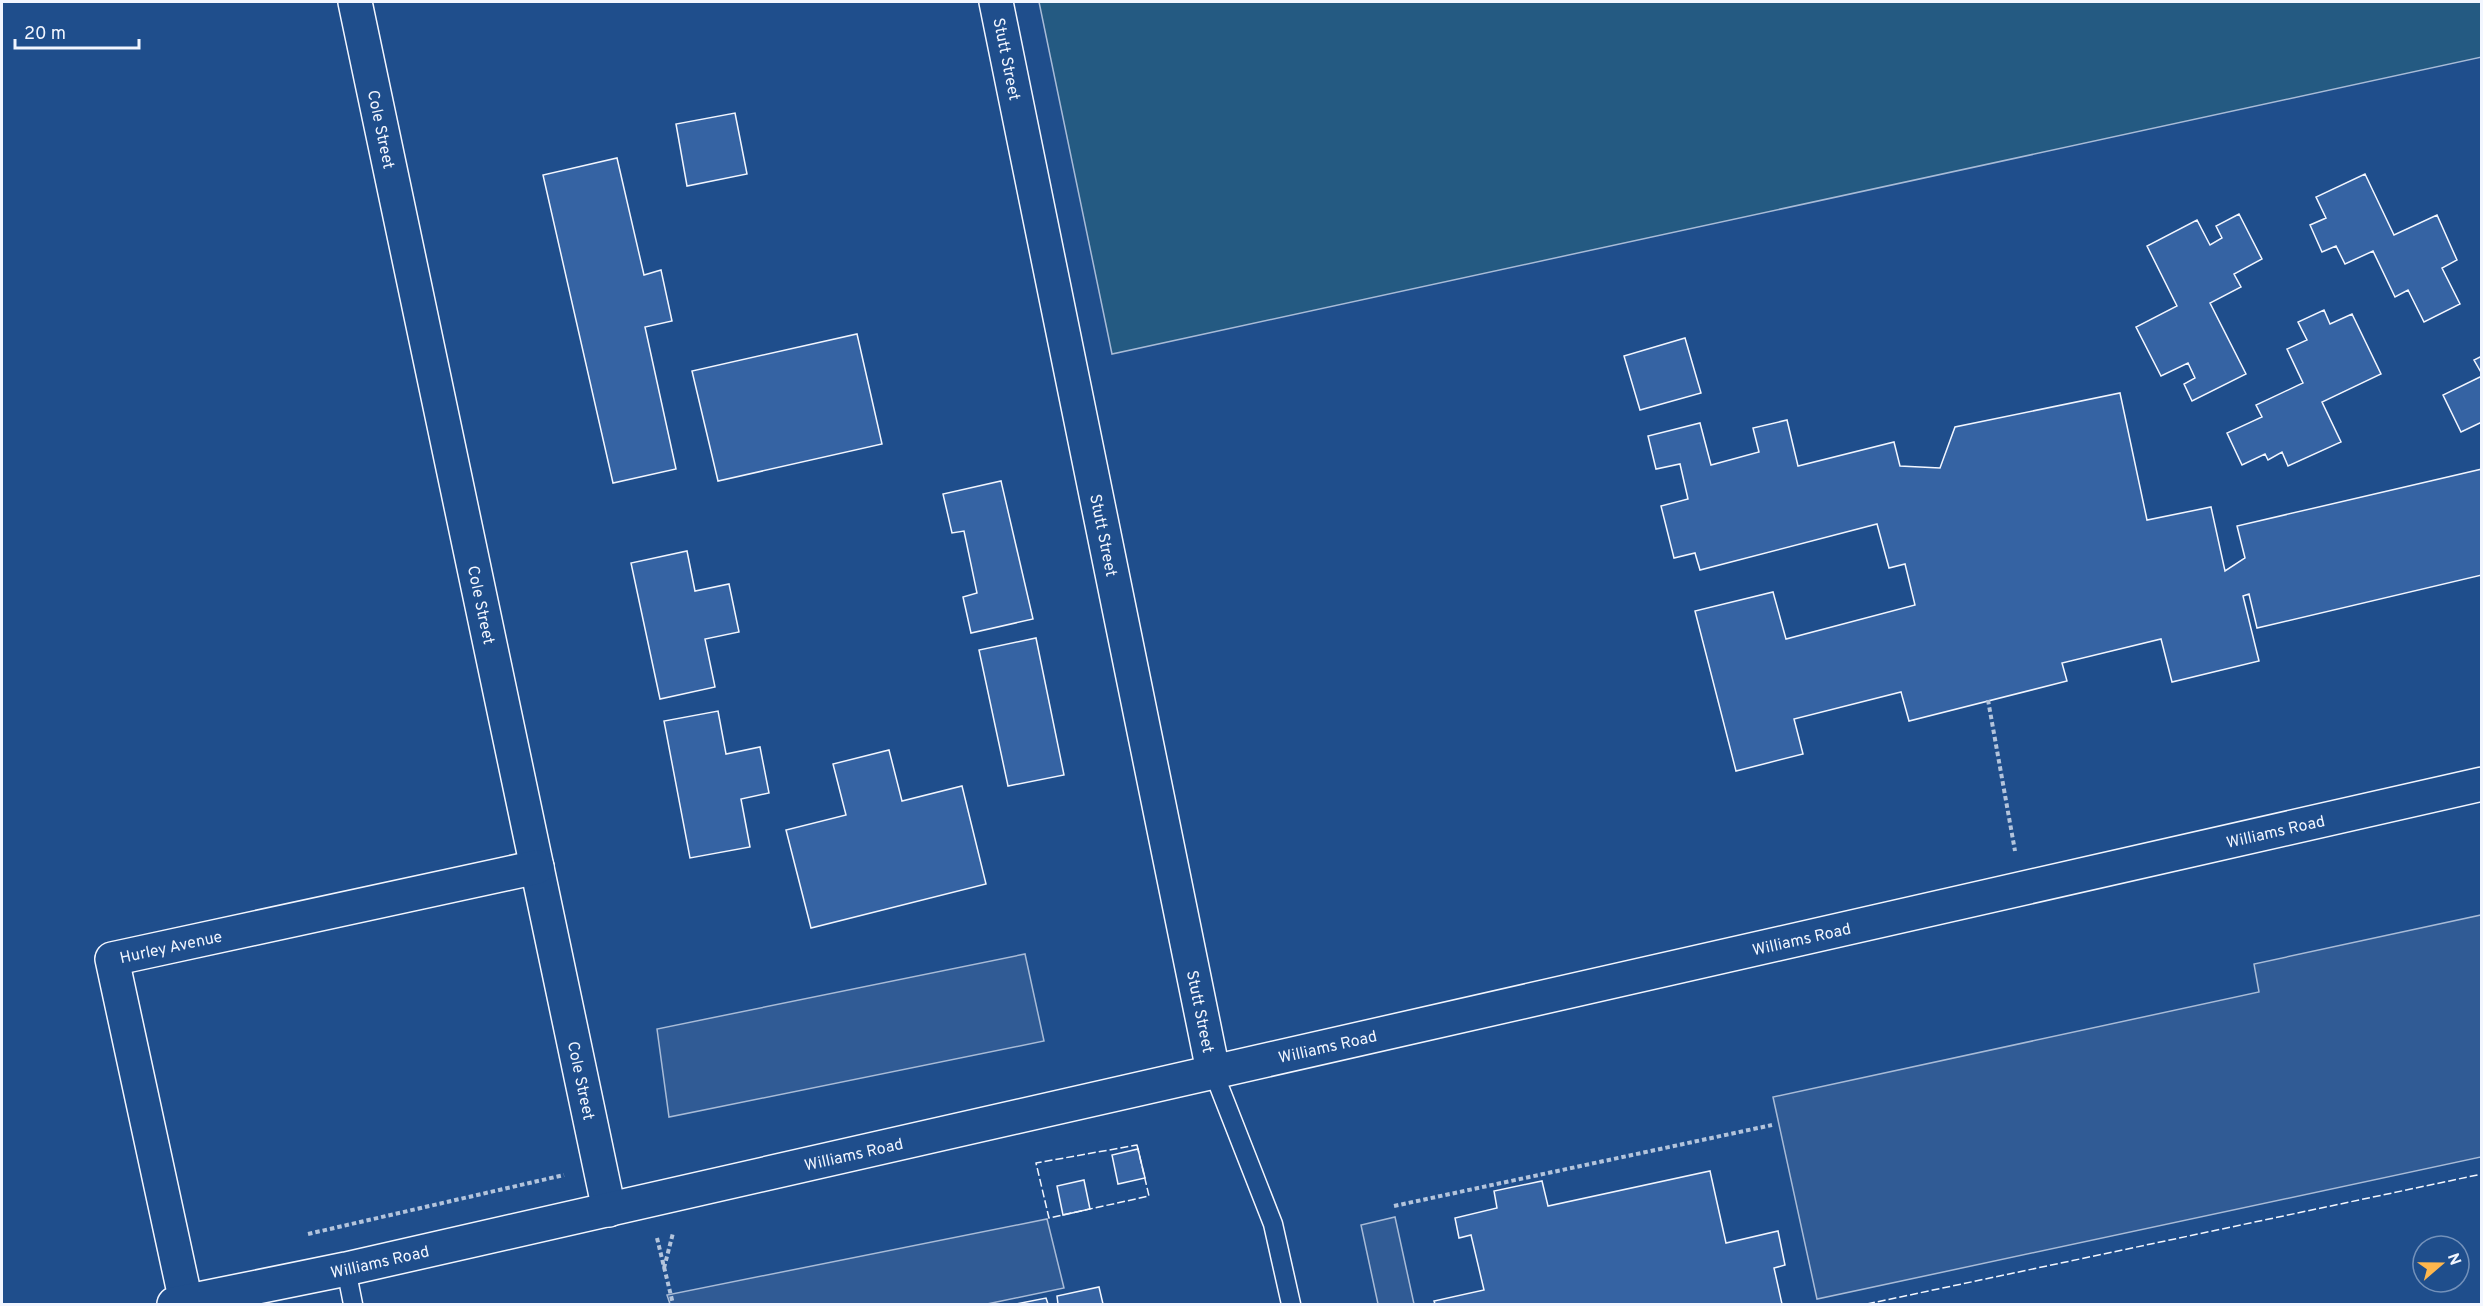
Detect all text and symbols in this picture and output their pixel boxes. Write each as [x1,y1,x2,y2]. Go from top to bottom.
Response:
scale bar [15,12,140,50]
street label: Stutt Street [987,16,1024,102]
text: 20 m [24,23,66,46]
street label: Cole Street [362,88,398,171]
street label: Stutt Street [1084,492,1120,579]
street label: Cole Street [462,564,498,646]
street label: Williams Road [2225,812,2327,854]
street label: Williams Road [1751,920,1853,961]
street label: Hurley Avenue [118,927,224,969]
street label: Stutt Street [1181,969,1217,1055]
street label: Williams Road [1277,1027,1379,1069]
street label: Cole Street [562,1040,598,1122]
street label: Williams Road [803,1135,905,1177]
north arrow [2411,1234,2471,1294]
street label: Williams Road [329,1242,431,1284]
text: N [2442,1251,2465,1268]

